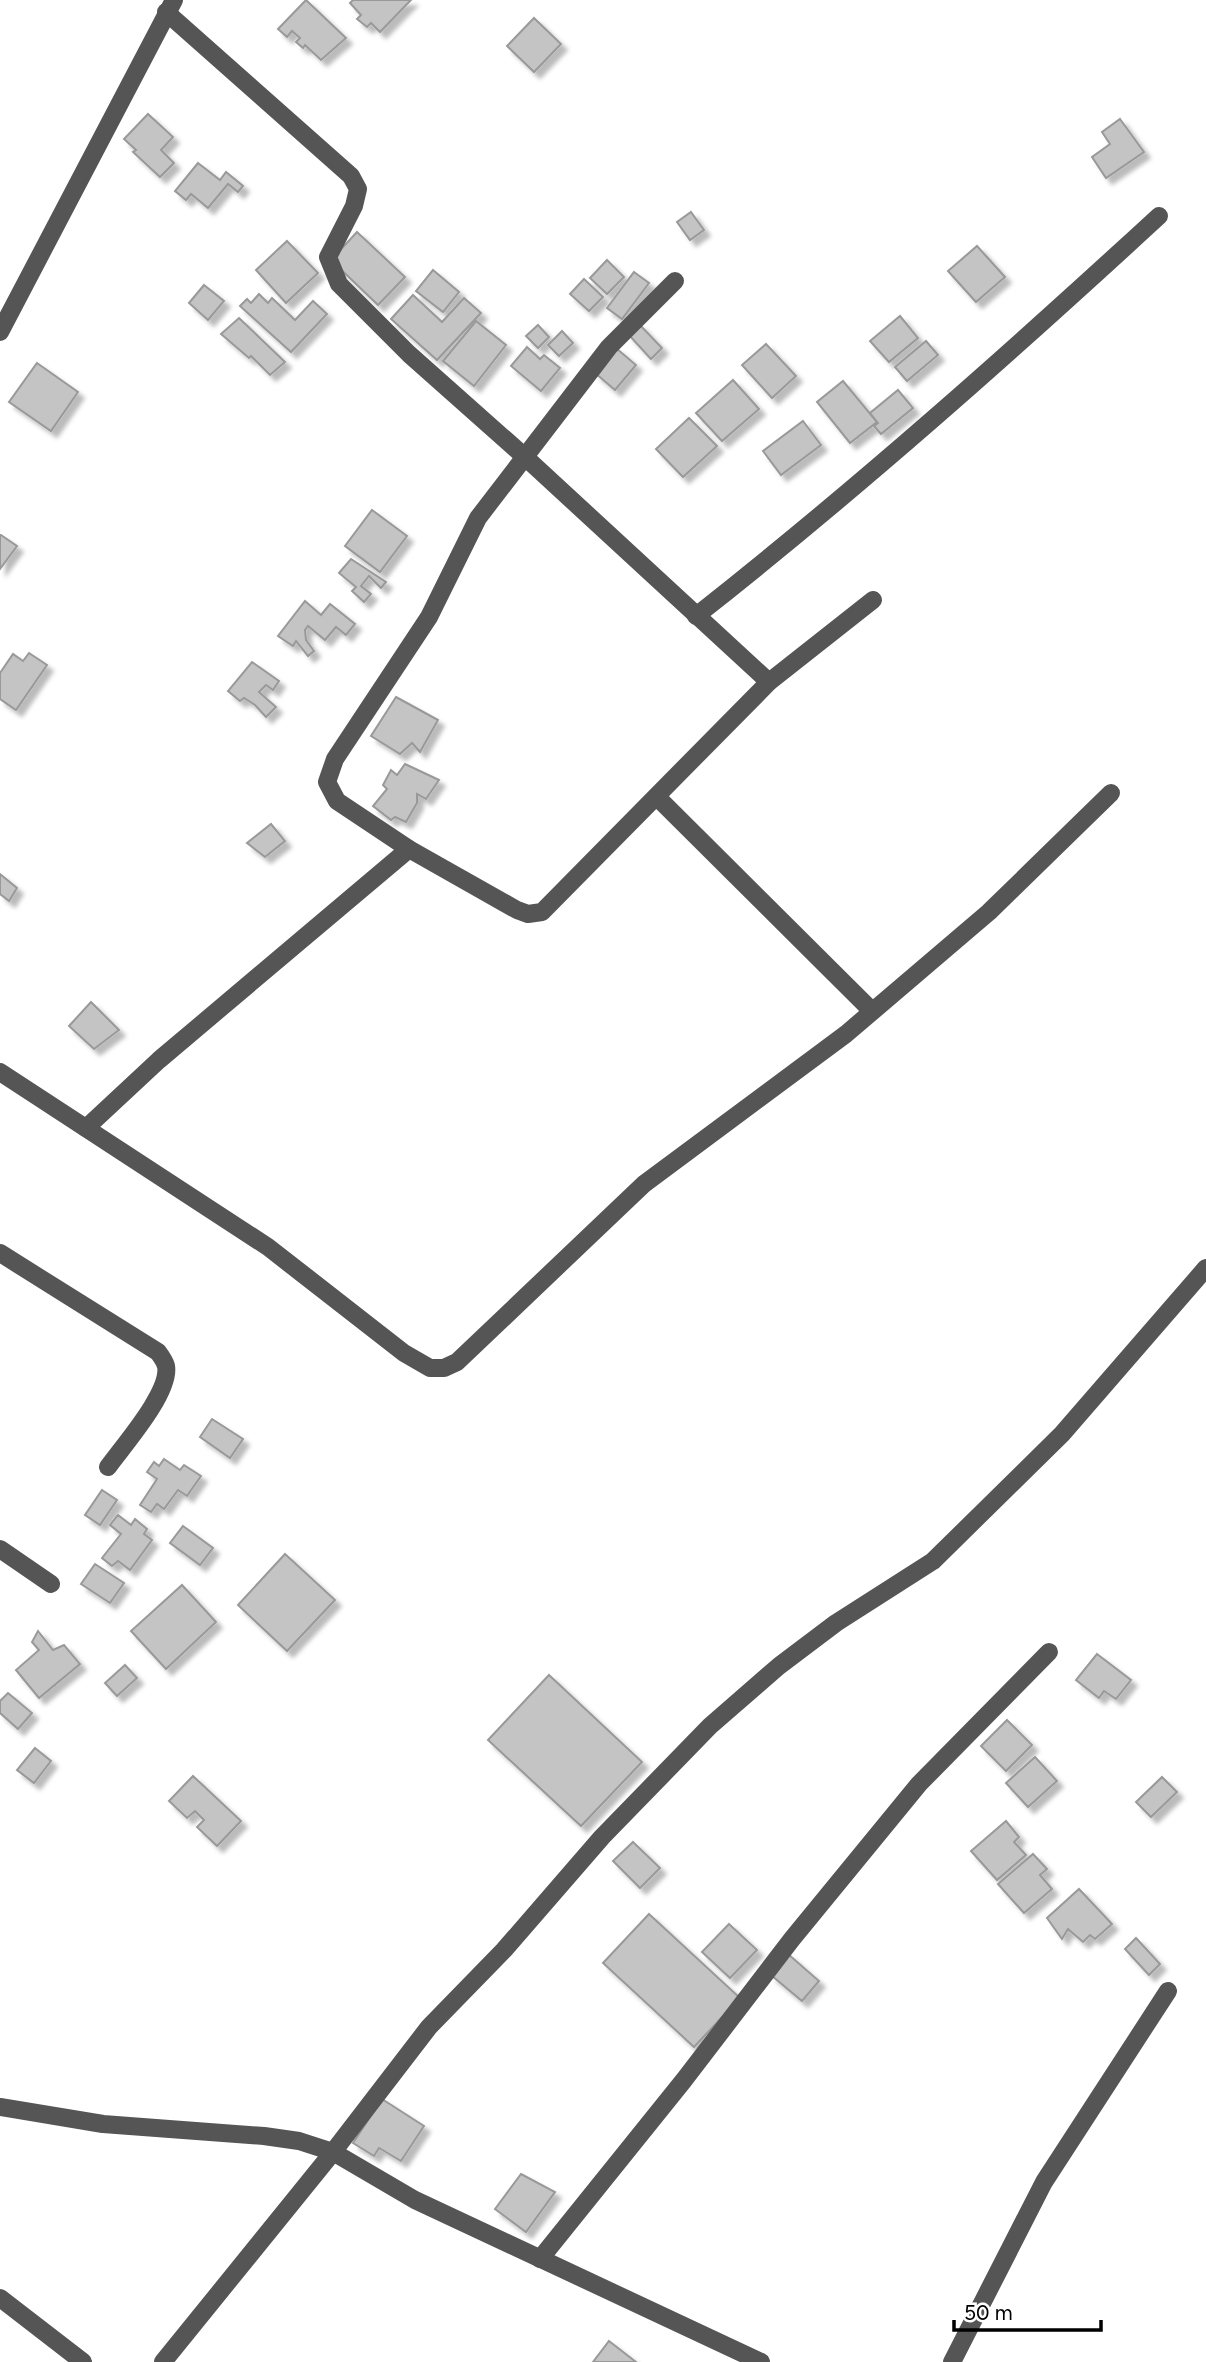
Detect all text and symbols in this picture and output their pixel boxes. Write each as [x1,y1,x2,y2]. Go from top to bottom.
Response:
scale bar [954,2288,1101,2332]
text: 50 m [964,2300,1013,2325]

